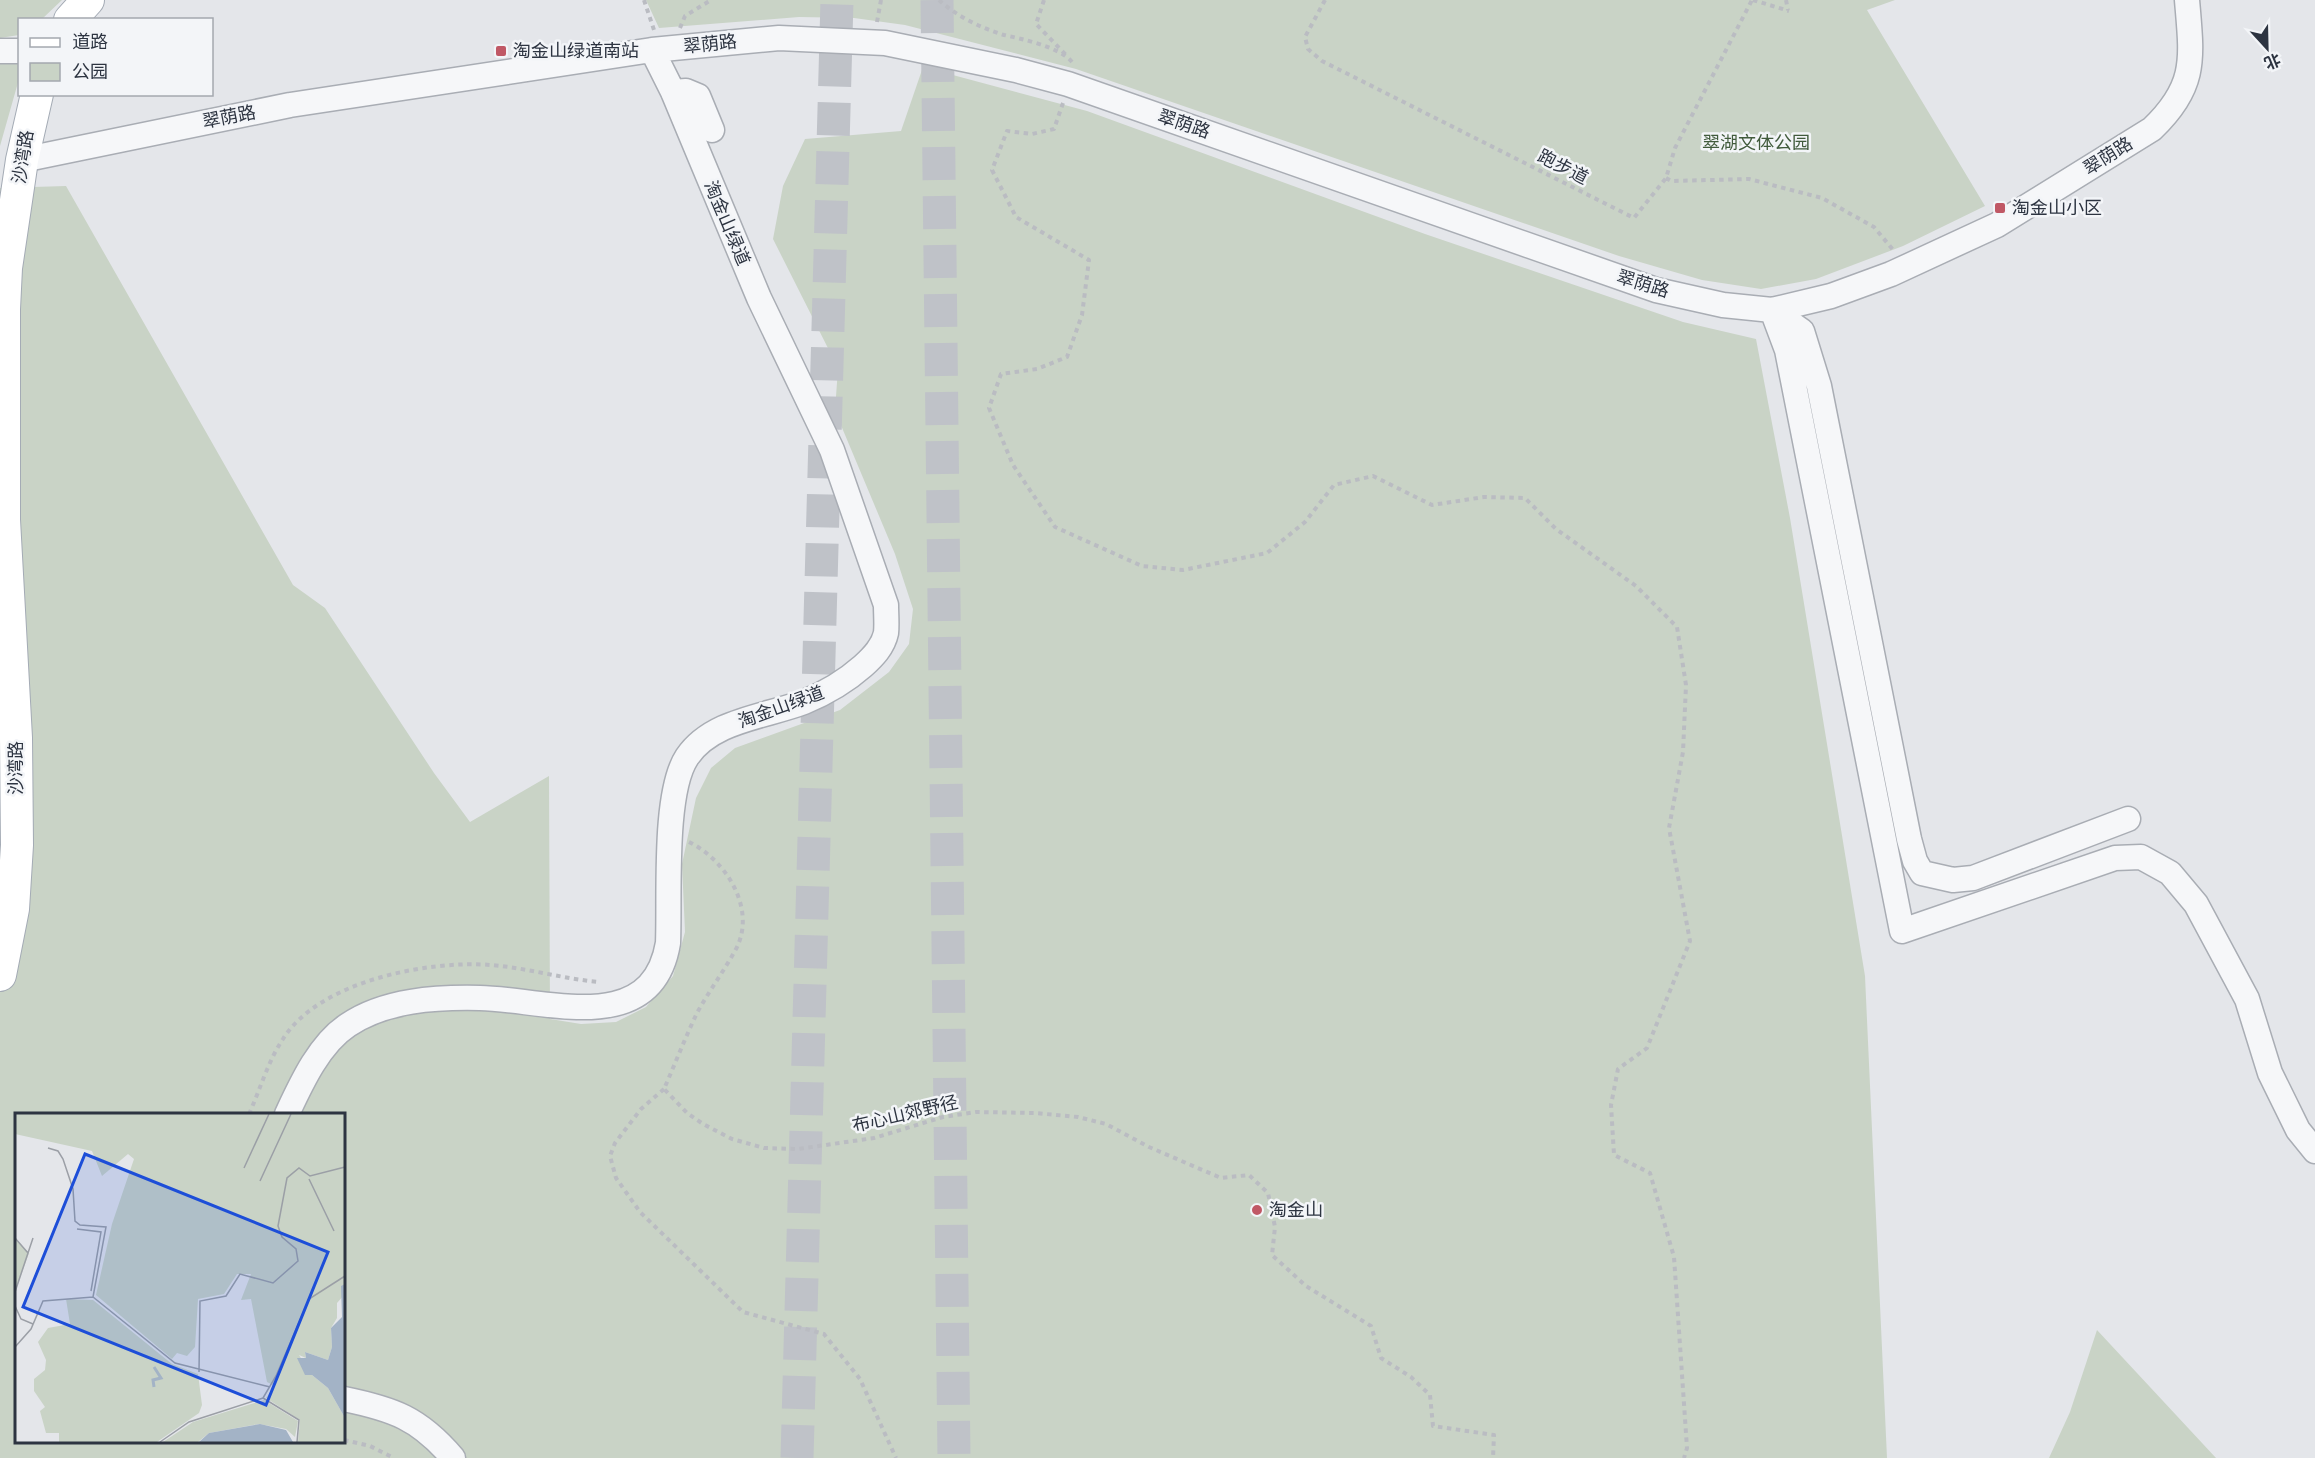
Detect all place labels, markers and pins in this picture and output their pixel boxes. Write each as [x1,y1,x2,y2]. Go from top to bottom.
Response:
place label: 淘金山绿道南站 [513,39,639,62]
marker: 淘金山绿道南站 [494,44,508,58]
place label: 淘金山小区 [2012,196,2102,219]
marker: 淘金山小区 [1993,201,2007,215]
place label: 淘金山 [1269,1198,1323,1221]
marker: 淘金山 [1250,1203,1264,1217]

